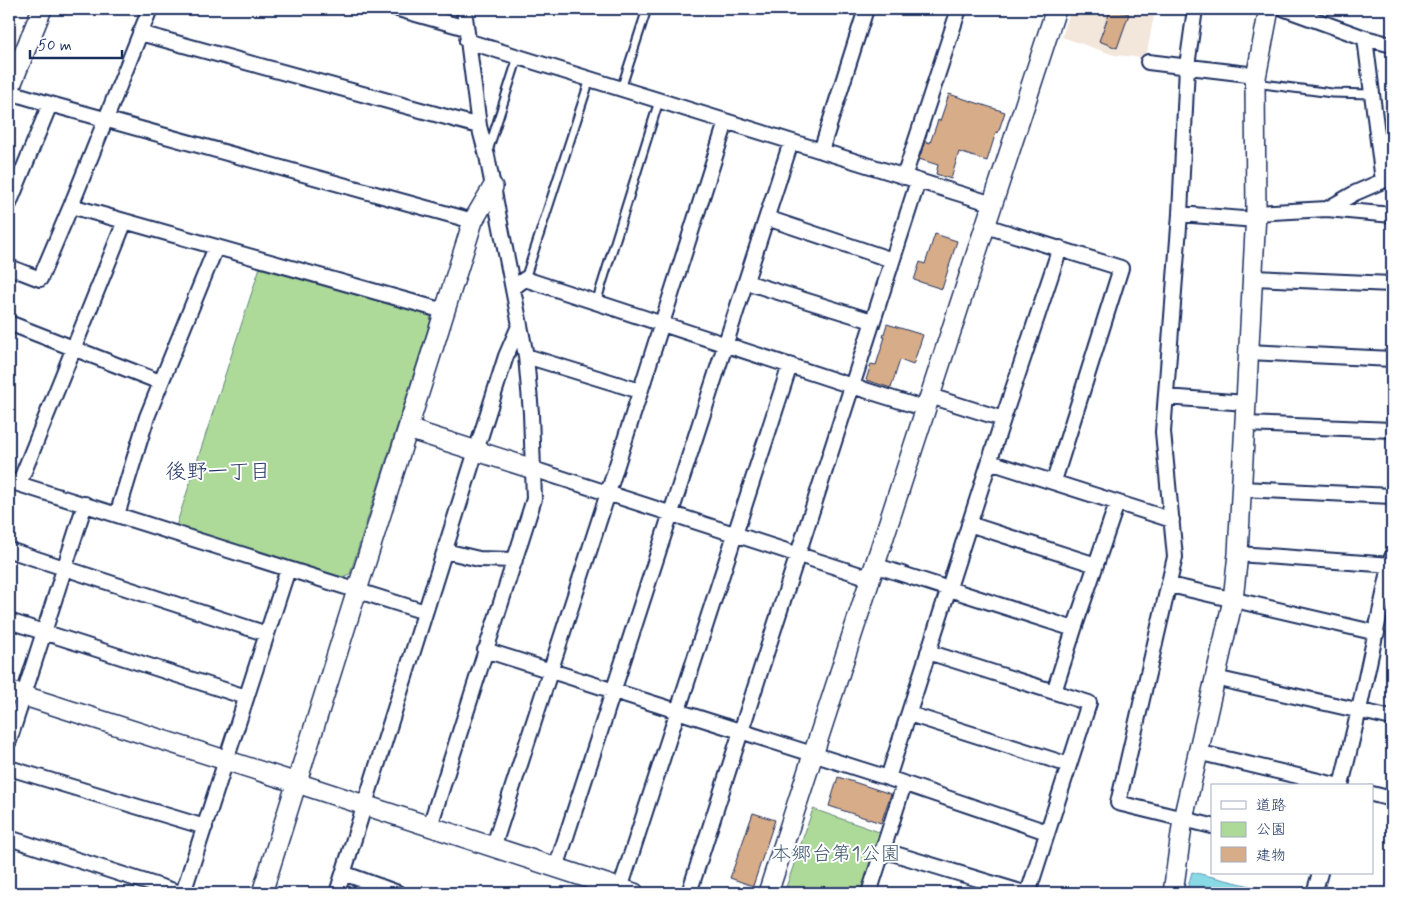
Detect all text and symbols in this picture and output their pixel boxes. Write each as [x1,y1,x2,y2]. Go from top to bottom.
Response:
scale bar [30,28,122,60]
text: 50 m [38,36,72,56]
district label: 後野一丁目 [166,458,271,486]
legend [1211,784,1374,874]
text: 道路 [1256,796,1286,816]
text: 公園 [1256,820,1286,840]
park label: 本郷台第1公園 [772,841,900,868]
text: 建物 [1256,846,1286,866]

